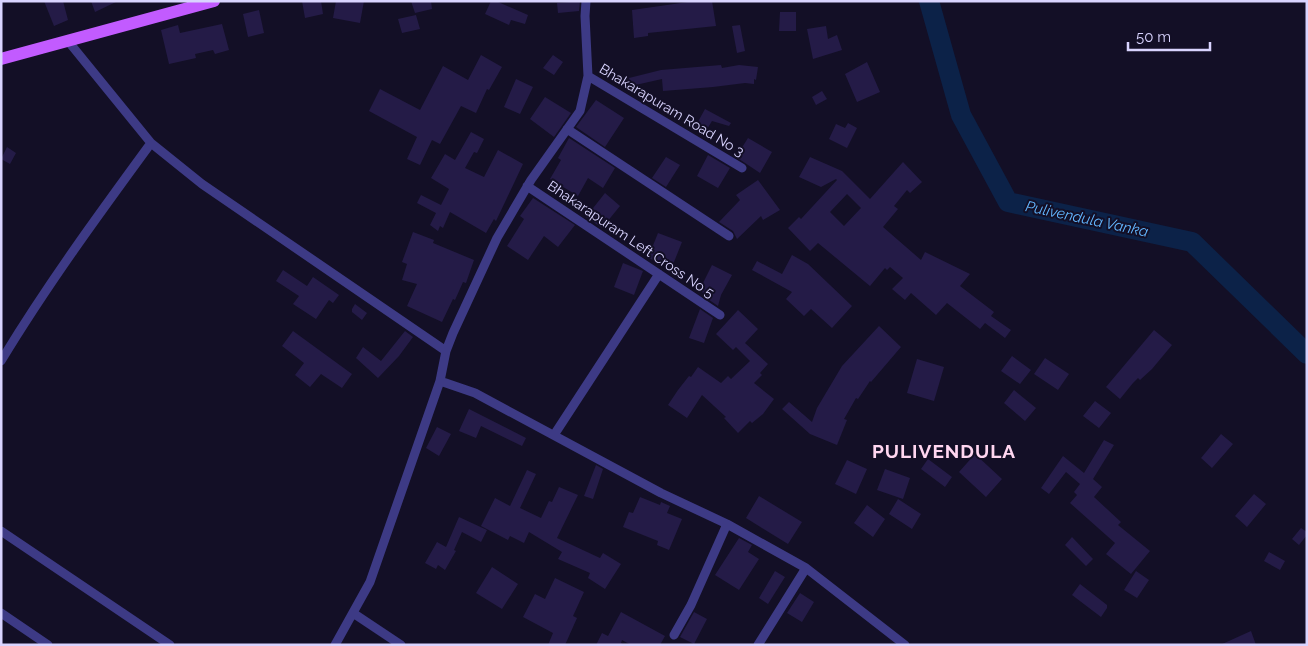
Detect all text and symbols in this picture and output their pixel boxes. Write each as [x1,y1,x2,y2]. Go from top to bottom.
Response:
scale bar [1128,20,1210,52]
text: 50 m [1136,28,1171,46]
street label: Bhakarapuram Road No 3 [597,60,747,160]
street label: Bhakarapuram Left Cross No 5 [545,177,718,301]
water label: Pulivendula Vanka [1024,197,1150,241]
district label: PULIVENDULA [872,440,1016,462]

